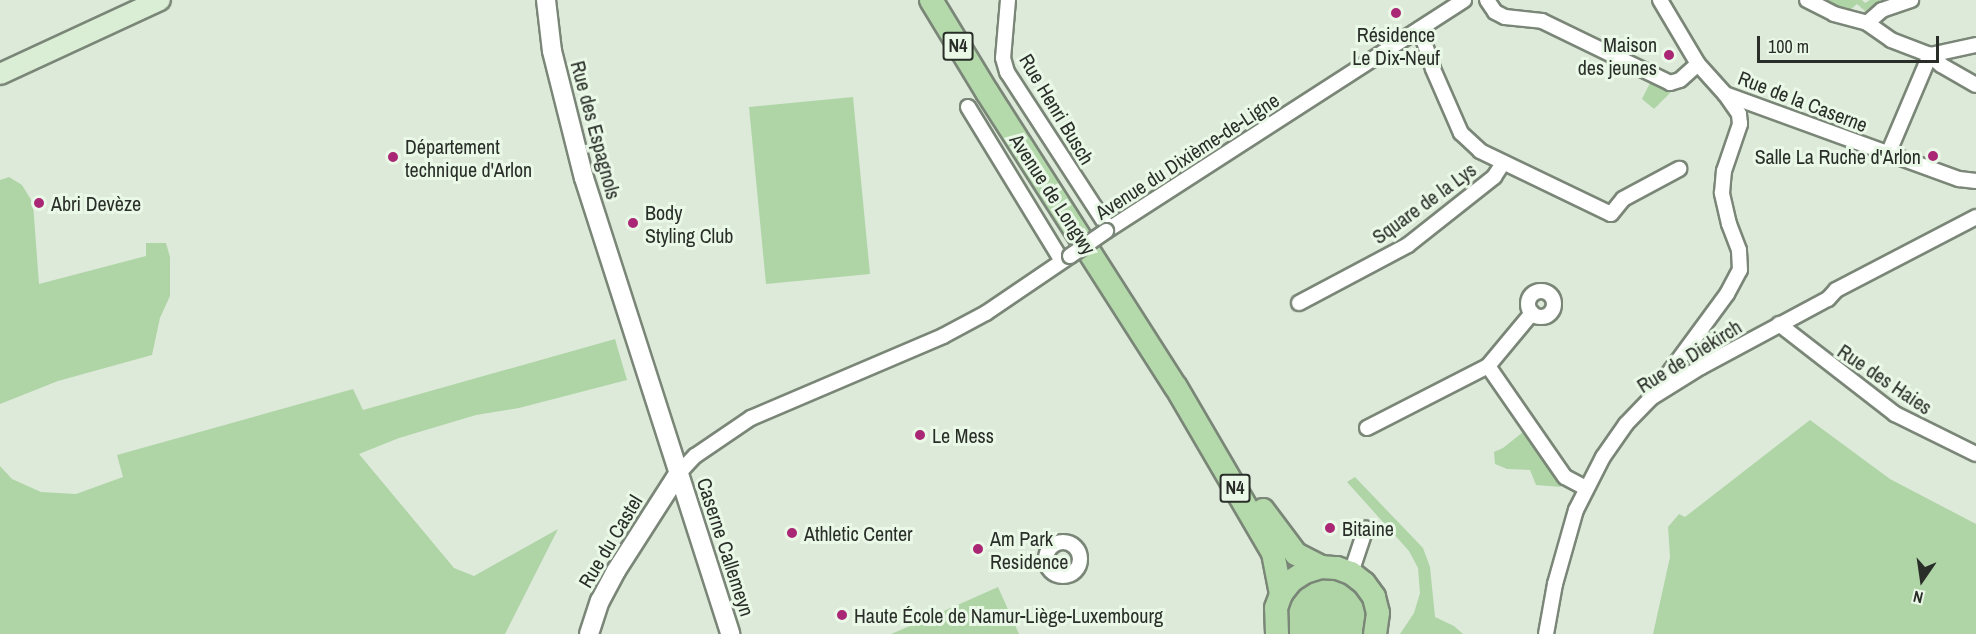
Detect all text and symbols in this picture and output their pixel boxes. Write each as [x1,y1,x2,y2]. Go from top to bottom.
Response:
marker: Résidence Le Dix-Neuf [1389,6,1403,20]
place label: Résidence Le Dix-Neuf [1352,22,1440,69]
scale bar [1760,24,1942,62]
road number: N4 [942,31,974,61]
place label: Maison des jeunes [1578,32,1657,79]
text: 100 m [1768,34,1809,59]
marker: Maison des jeunes [1662,48,1676,62]
street label: Rue Henri Busch [1015,49,1099,169]
street label: Rue des Espagnols [566,58,626,202]
street label: Rue de la Caserne [1735,65,1871,137]
street label: Avenue du Dixième-de-Ligne [1091,88,1283,224]
street label: Avenue de Longwy [1005,129,1101,259]
place label: Département technique d'Arlon [405,134,532,181]
place label: Salle La Ruche d'Arlon [1755,144,1921,168]
marker: Salle La Ruche d'Arlon [1926,149,1940,163]
marker: Département technique d'Arlon [386,150,400,164]
street label: Square de la Lys [1367,157,1481,249]
place label: Abri Devèze [51,191,141,215]
marker: Abri Devèze [32,196,46,210]
place label: Body Styling Club [645,200,733,247]
marker: Body Styling Club [626,216,640,230]
street label: Rue de Diekirch [1632,314,1746,398]
street label: Rue des Haies [1833,339,1937,419]
place label: Le Mess [932,423,994,447]
marker: Le Mess [913,428,927,442]
road number: N4 [1218,473,1252,503]
street label: Caserne Callemeyn [692,475,760,619]
street label: Rue du Castel [573,490,647,592]
place label: Bitaine [1342,516,1394,540]
place label: Athletic Center [804,521,912,545]
marker: Bitaine [1323,521,1337,535]
marker: Athletic Center [785,526,799,540]
place label: Am Park Residence [990,526,1068,573]
marker: Am Park Residence [971,542,985,556]
north arrow [1892,550,1952,610]
text: N [1911,586,1925,609]
place label: Haute École de Namur-Liège-Luxembourg [854,603,1163,627]
marker: Haute École de Namur-Liège-Luxembourg [835,608,849,622]

